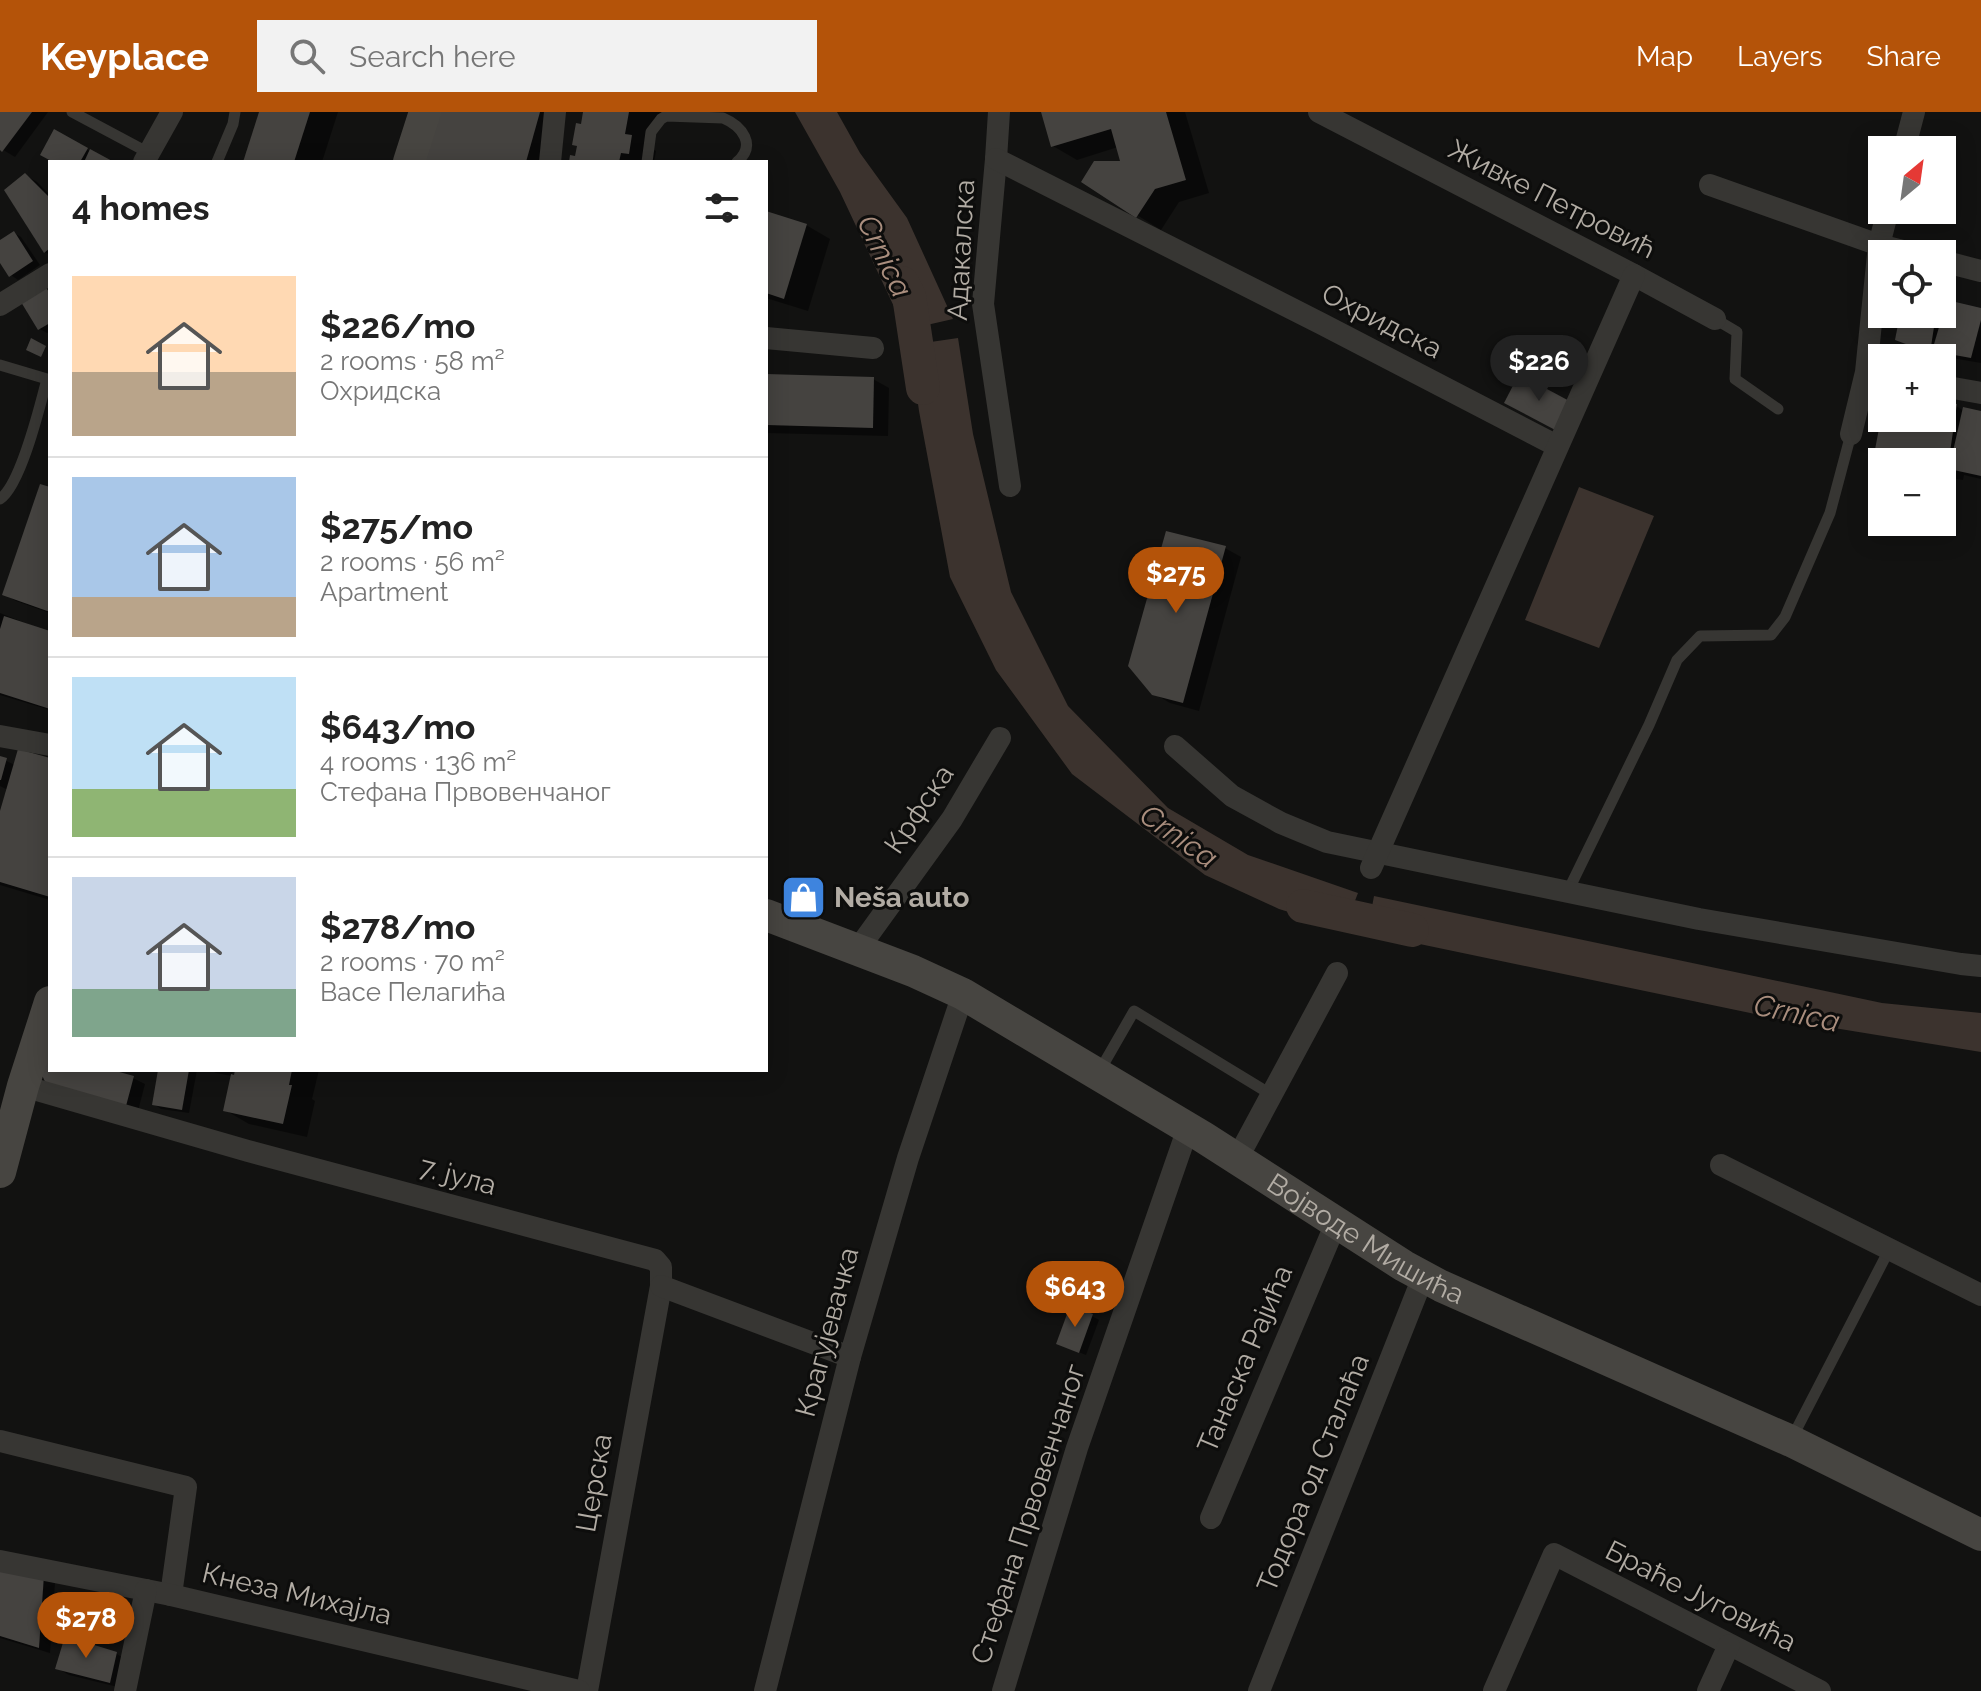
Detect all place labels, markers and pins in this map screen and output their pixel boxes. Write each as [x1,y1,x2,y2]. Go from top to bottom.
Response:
pin: $226 [1492,335,1586,403]
pin: $275 [1129,547,1223,615]
shop icon: Neša auto [779,873,827,921]
place label: Neša auto [834,881,969,914]
pin: $643 [1028,1261,1122,1329]
pin: $278 [39,1592,133,1660]

